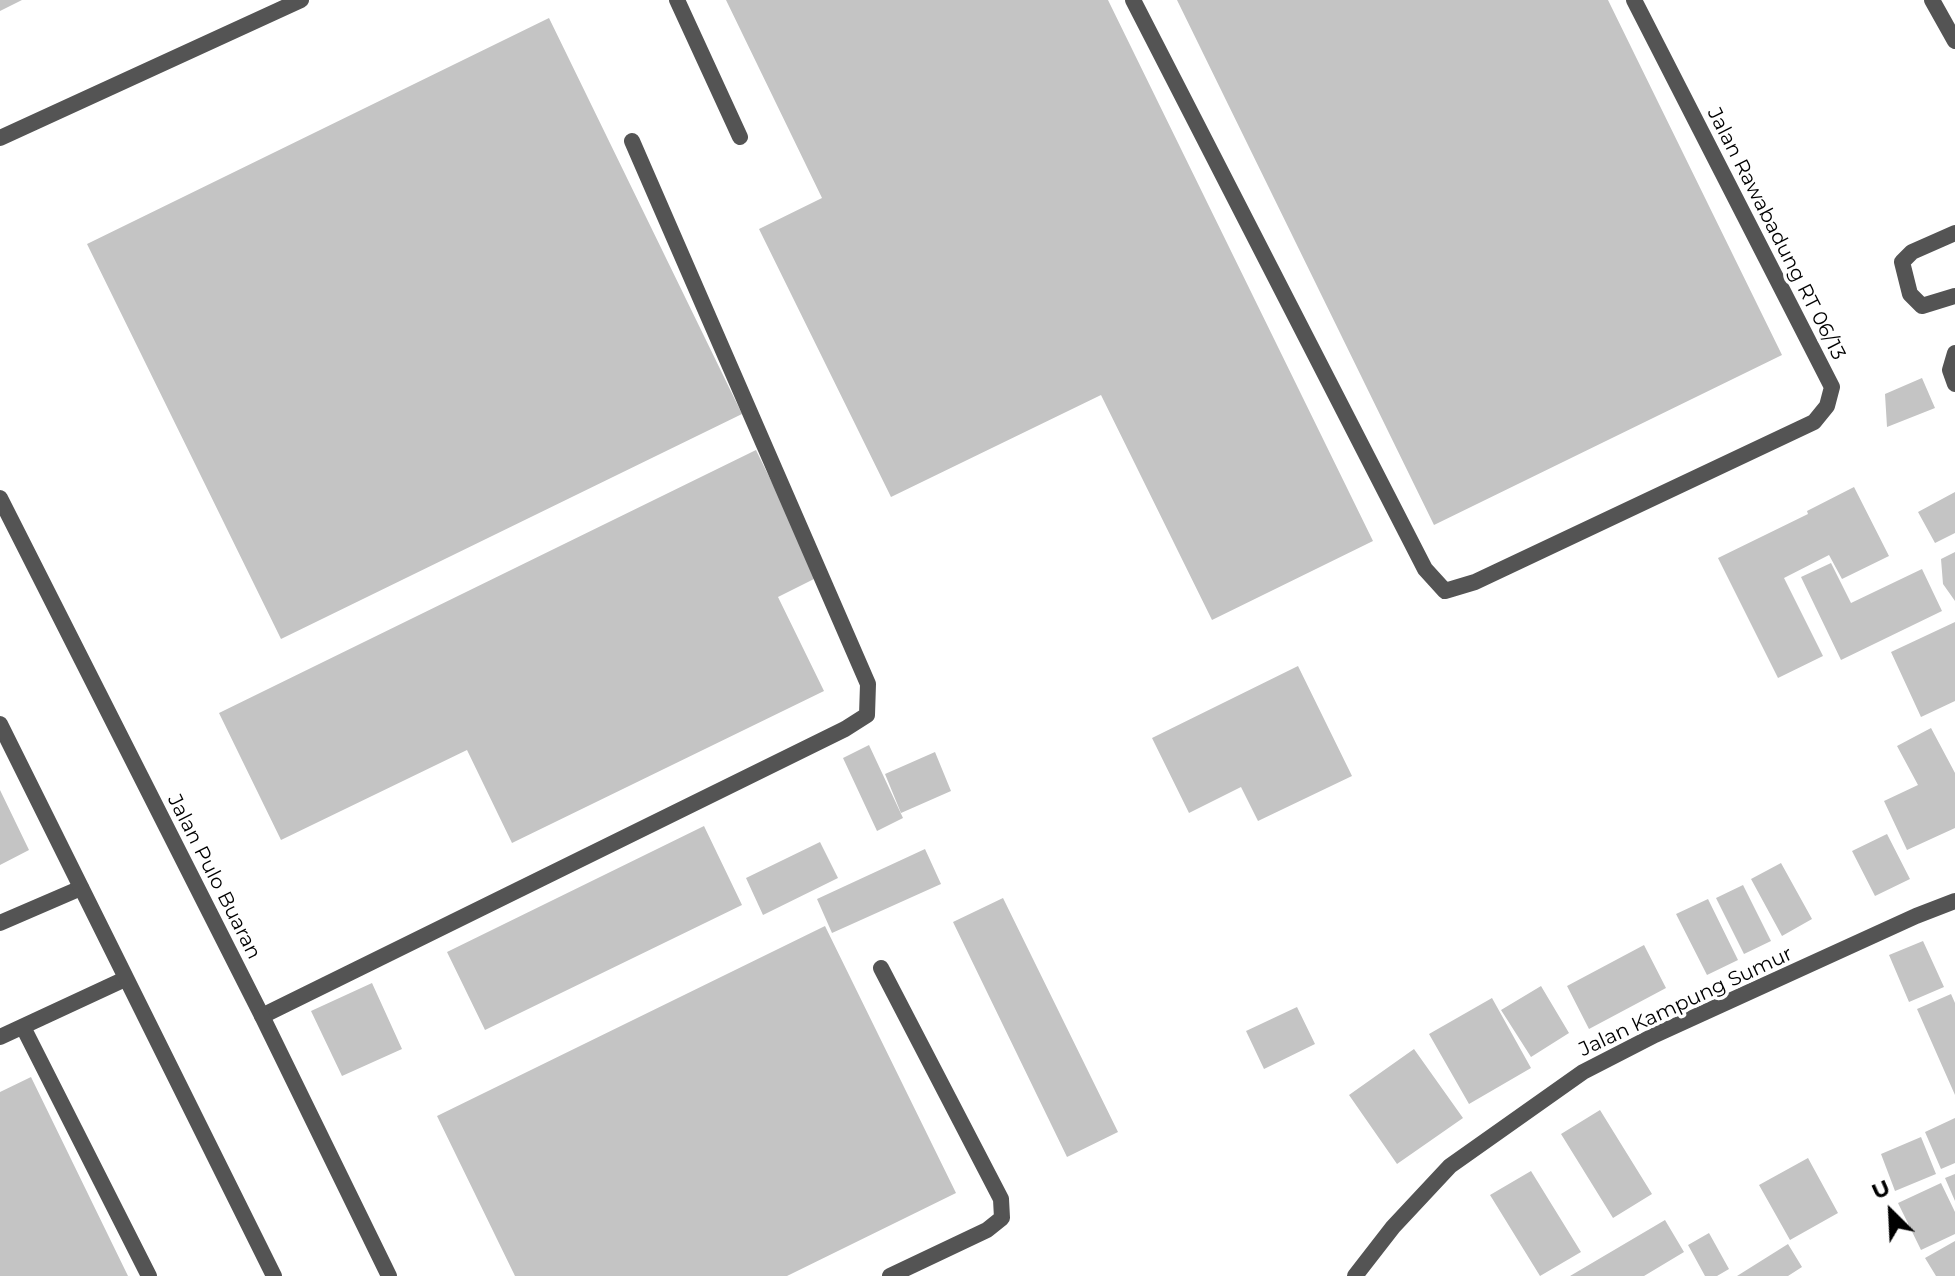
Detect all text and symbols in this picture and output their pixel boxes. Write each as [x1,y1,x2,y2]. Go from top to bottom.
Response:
street label: Jalan Rawabadung RT 06/13 [1702,104,1850,364]
street label: Jalan Pulo Buaran [162,791,266,963]
street label: Jalan Kampung Sumur [1576,942,1796,1062]
north arrow [1851,1172,1931,1252]
text: U [1868,1174,1894,1205]

